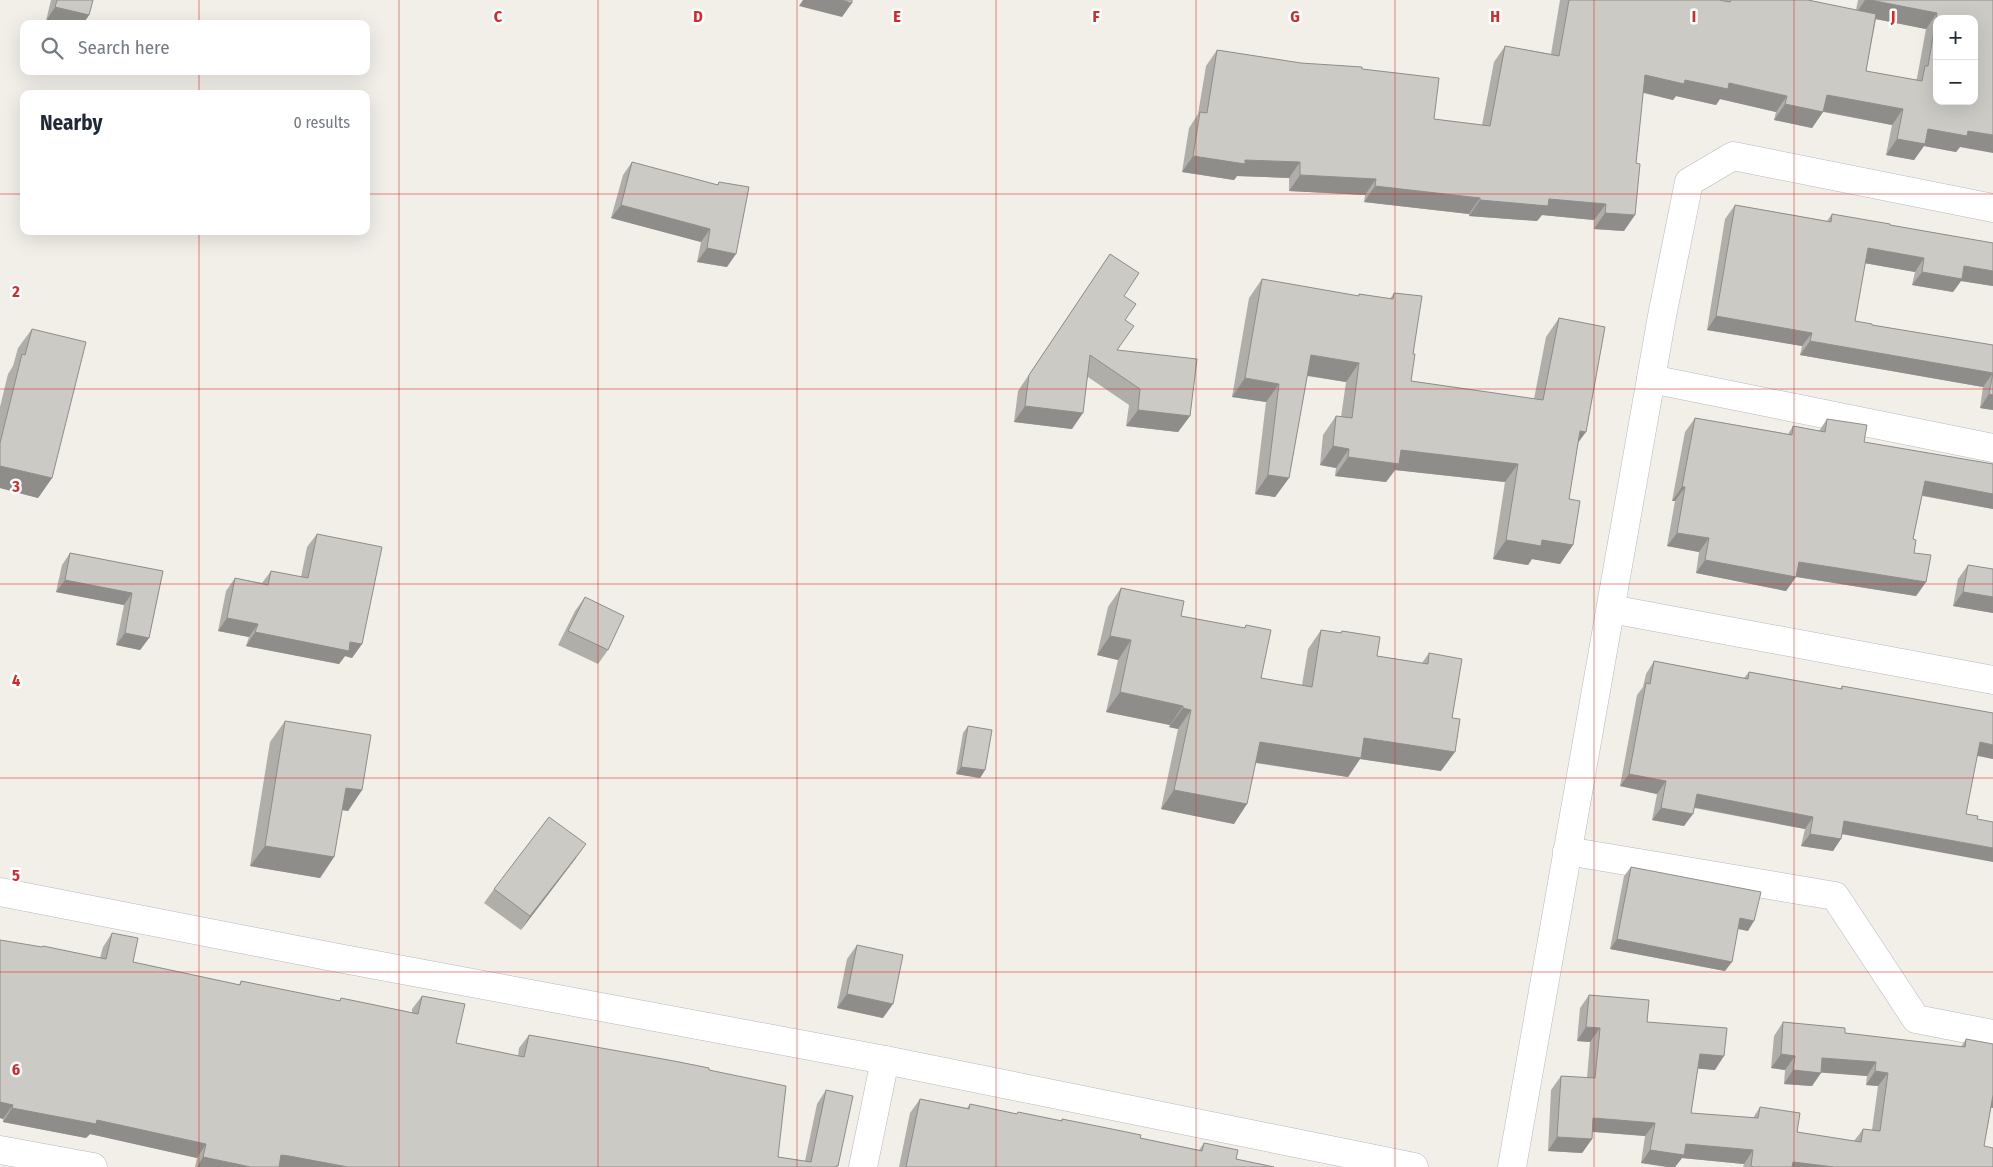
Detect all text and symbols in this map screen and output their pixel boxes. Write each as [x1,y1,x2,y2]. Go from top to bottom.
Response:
text: C [494,7,503,26]
text: D [693,7,703,26]
text: E [893,7,901,26]
text: F [1092,7,1100,26]
text: G [1290,7,1300,26]
text: H [1490,7,1500,26]
text: I [1692,7,1696,26]
text: J [1890,7,1895,26]
map controls [1933,15,1978,105]
button: + [1933,15,1978,60]
search box [20,20,370,75]
icon: search [38,34,66,62]
text: Search here [78,36,170,59]
button: − [1933,60,1978,105]
text: Nearby [40,110,102,136]
text: 0 results [293,113,350,132]
text: 2 [11,282,20,301]
text: 3 [11,477,20,496]
text: 4 [12,671,20,690]
text: 5 [12,866,20,885]
text: 6 [12,1060,20,1079]

